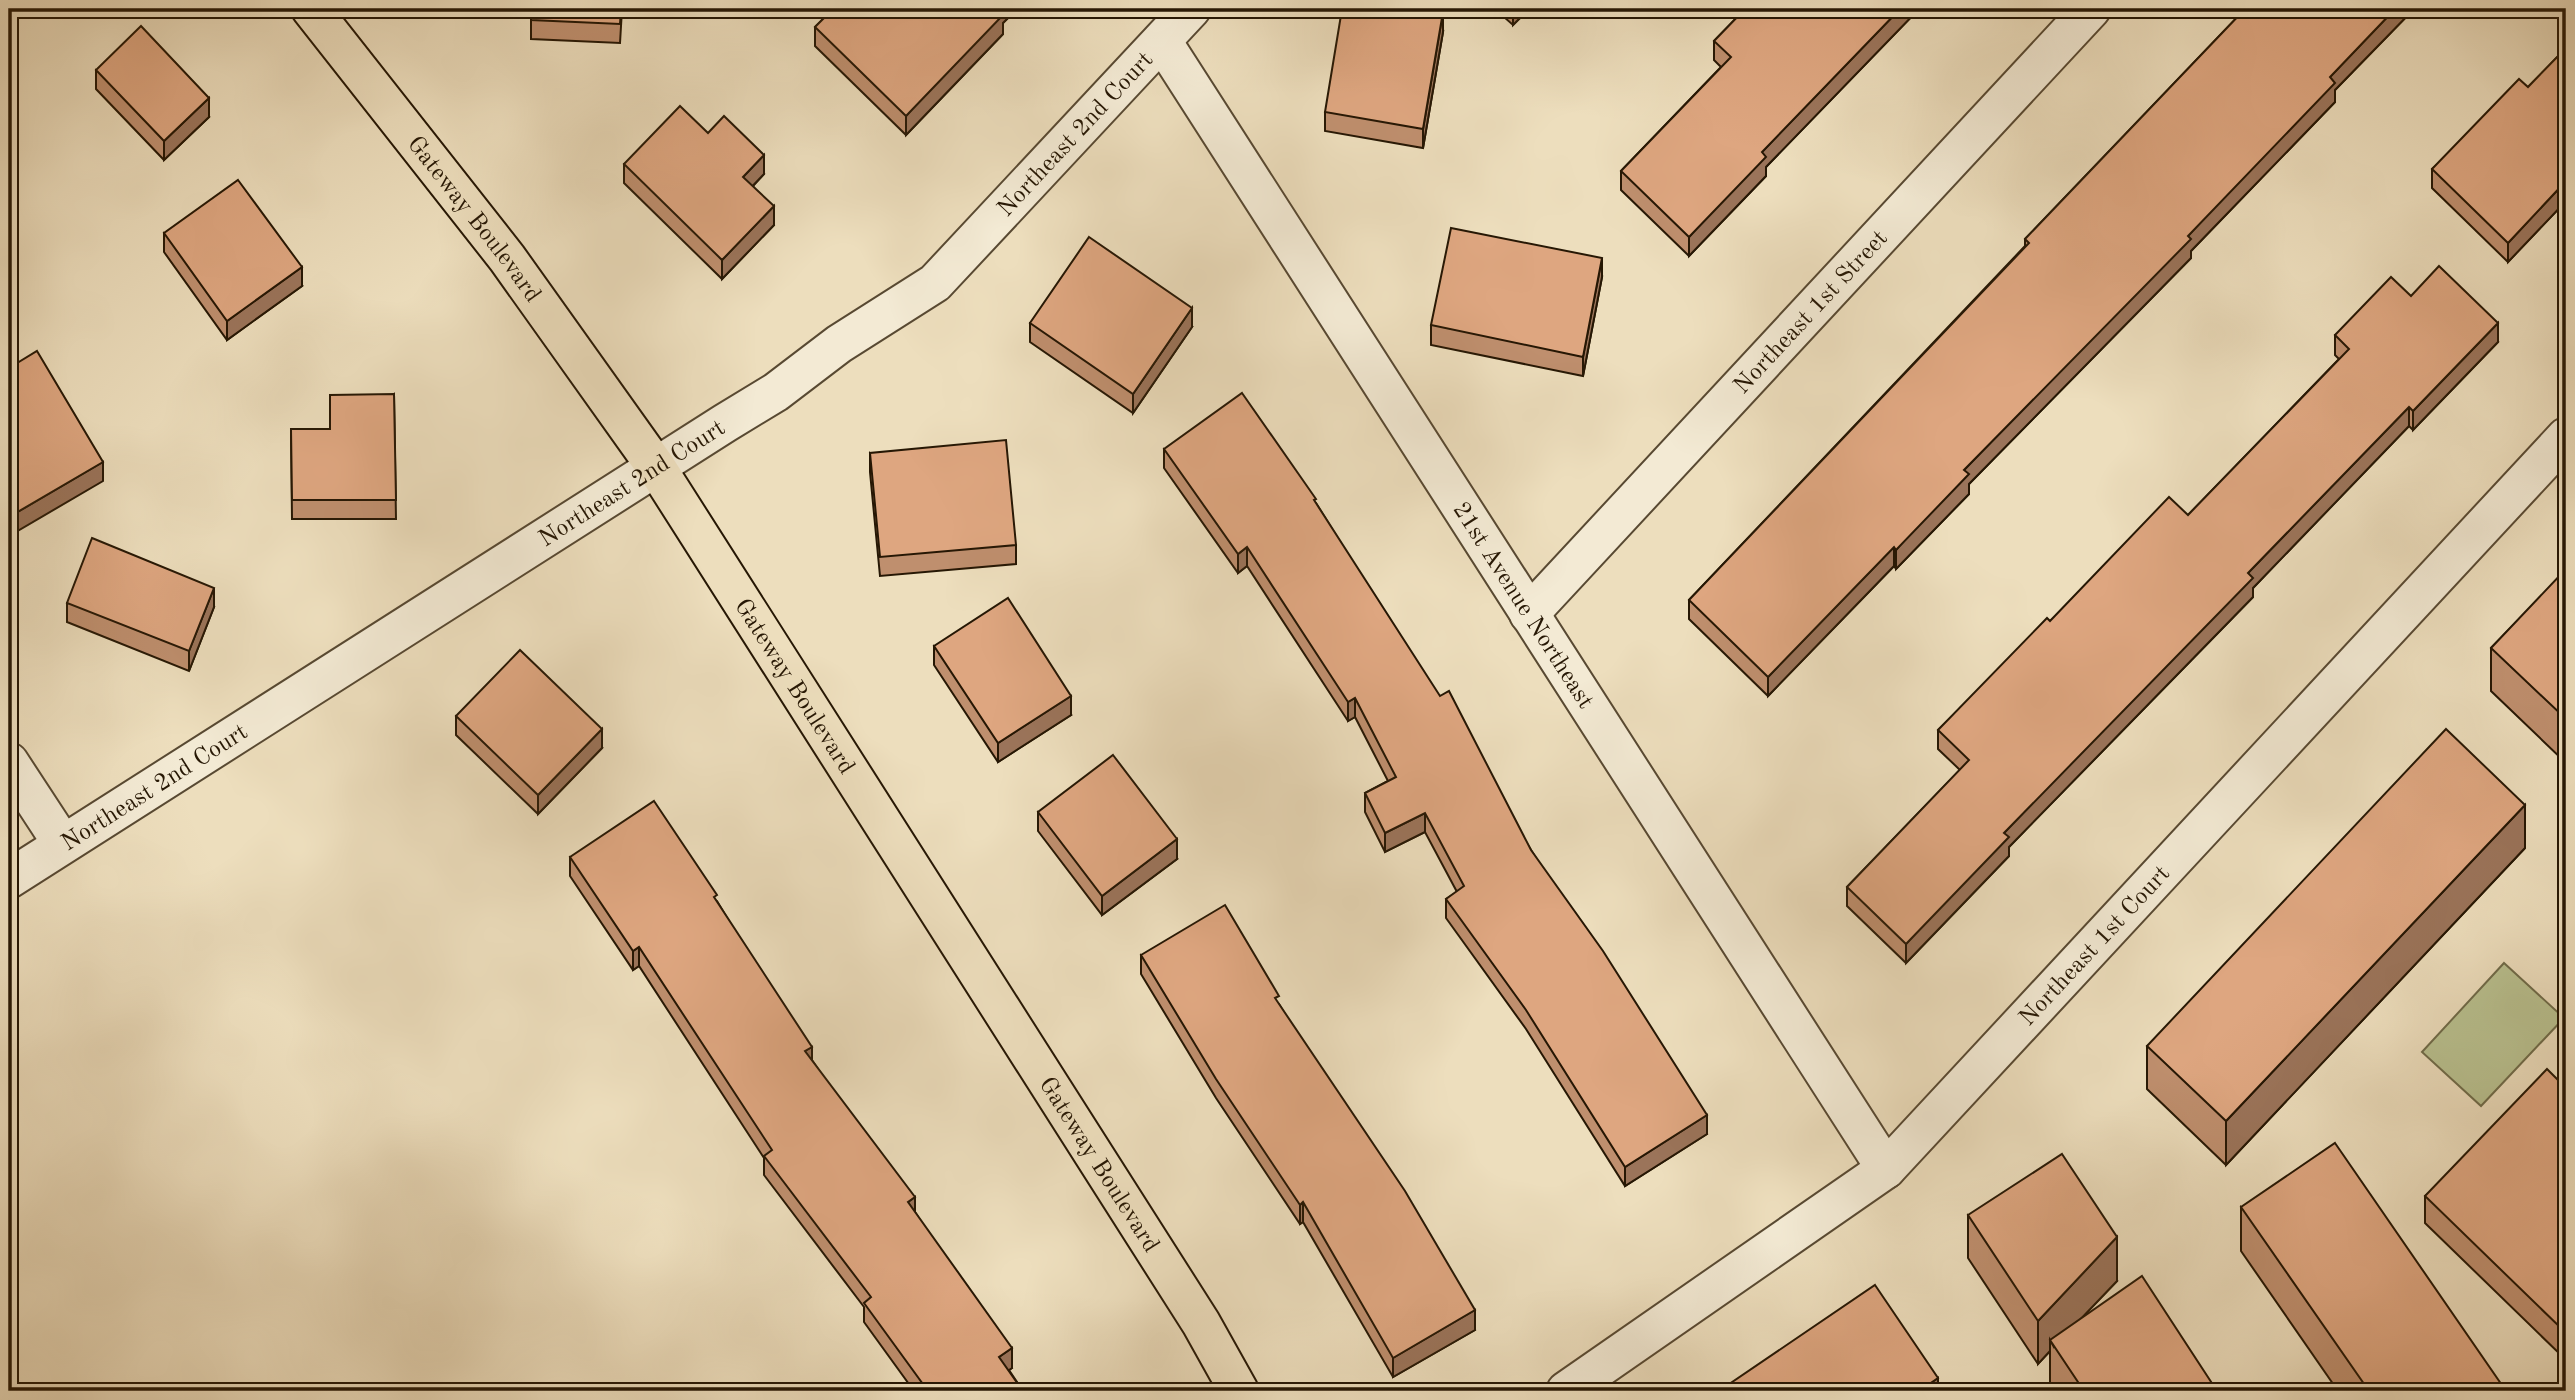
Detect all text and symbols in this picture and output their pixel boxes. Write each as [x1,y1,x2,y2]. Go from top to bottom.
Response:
street label: Northeast 2nd Court [994,48,1158,222]
street label: Gateway Boulevard [402,132,544,307]
street label: Northeast 1st Street [1730,226,1893,399]
street label: Northeast 2nd Court [535,416,730,552]
street label: 21st Avenue Northeast [1447,499,1597,713]
street label: Gateway Boulevard [729,595,858,779]
street label: Northeast 2nd Court [58,720,252,856]
street label: Northeast 1st Court [2016,862,2175,1031]
street label: Gateway Boulevard [1034,1073,1163,1257]

